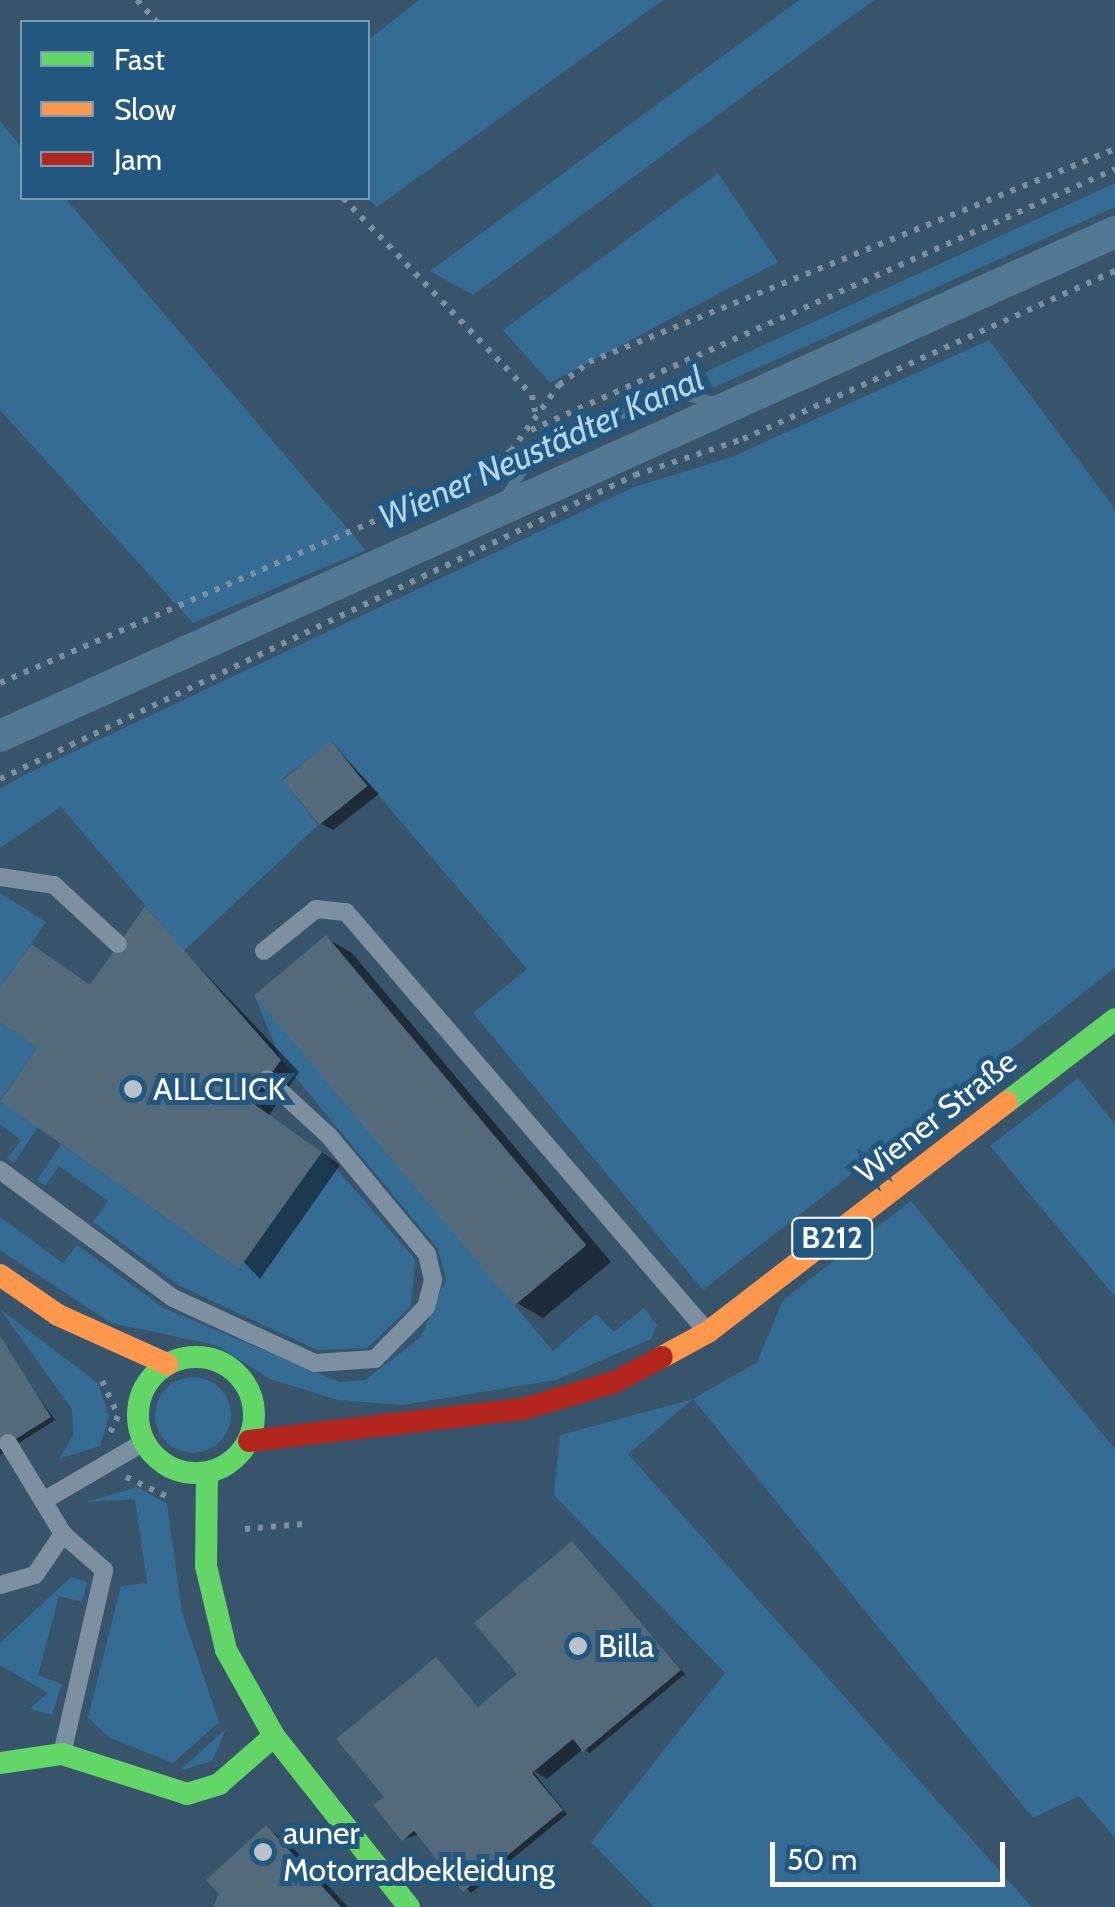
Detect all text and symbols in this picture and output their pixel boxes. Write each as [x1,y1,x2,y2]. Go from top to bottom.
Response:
legend [20,20,370,200]
text: Fast [114,41,165,78]
text: Slow [114,91,176,128]
text: Jam [114,141,162,178]
water label: Wiener Neustädter Kanal [372,357,710,539]
street label: Wiener Straße [848,1042,1024,1192]
place label: ALLCLICK [153,1070,286,1108]
marker: ALLCLICK [122,1078,144,1100]
road number: B212 [790,1213,874,1263]
place label: Billa [598,1627,654,1665]
marker: Billa [567,1635,589,1657]
place label: auner Motorradbekleidung [283,1815,555,1890]
scale bar [775,1822,1010,1884]
marker: auner Motorradbekleidung [252,1841,274,1863]
text: 50 m [787,1841,857,1878]

